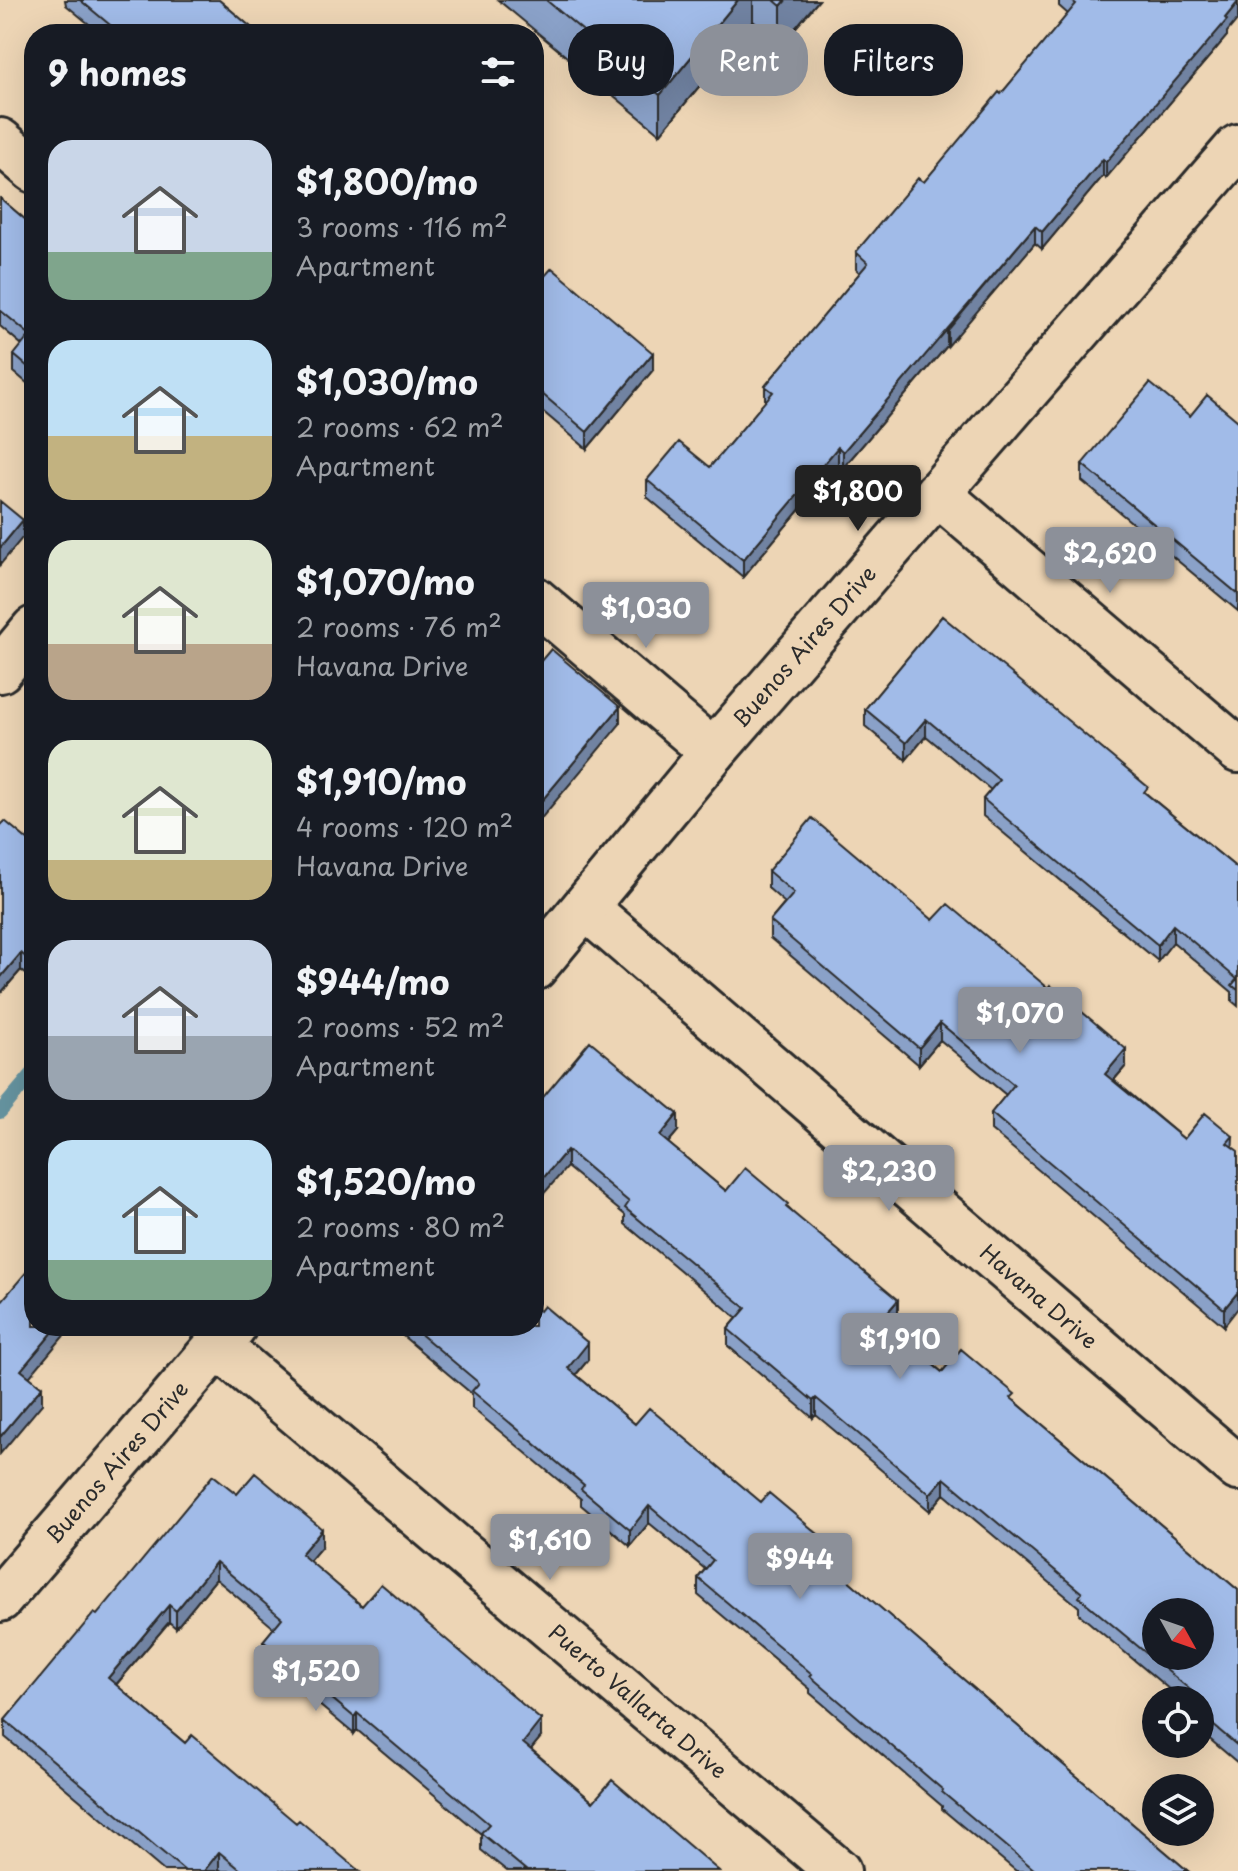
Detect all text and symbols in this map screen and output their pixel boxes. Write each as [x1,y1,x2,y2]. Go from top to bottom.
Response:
chip: Buy [568,24,674,96]
chip: Rent [690,24,808,96]
chip: Filters [824,24,963,96]
text: 9 homes [48,46,187,98]
icon: filters [476,50,520,94]
text: $1,800/mo [296,155,478,207]
icon: home [112,172,208,268]
text: 3 rooms · 116 m² [296,207,508,246]
text: Apartment [296,246,435,285]
text: $1,030/mo [296,355,478,407]
icon: home [112,372,208,468]
text: 2 rooms · 62 m² [296,407,504,446]
text: Apartment [296,446,435,485]
pin: $1,800 [793,465,923,533]
text: $1,800 [813,471,903,510]
pin: $2,620 [1045,527,1175,595]
text: $2,620 [1063,533,1157,572]
text: $1,070/mo [296,555,475,607]
street label: Buenos Aires Drive [724,557,883,734]
icon: home [112,572,208,668]
pin: $1,030 [581,582,711,650]
text: $1,030 [601,588,691,627]
text: 2 rooms · 76 m² [296,607,502,646]
text: Havana Drive [296,646,469,685]
text: $1,910/mo [296,755,466,807]
icon: home [112,772,208,868]
text: 4 rooms · 120 m² [296,807,513,846]
text: Havana Drive [296,846,469,885]
text: $944/mo [296,955,450,1007]
icon: home [112,972,208,1068]
pin: $1,070 [955,987,1085,1055]
text: $1,070 [976,993,1064,1032]
text: 2 rooms · 52 m² [296,1007,504,1046]
text: Apartment [296,1046,435,1085]
pin: $2,230 [824,1145,954,1213]
text: $2,230 [841,1151,937,1190]
text: $1,520/mo [296,1155,476,1207]
icon: home [112,1172,208,1268]
text: 2 rooms · 80 m² [296,1207,505,1246]
street label: Havana Drive [973,1235,1106,1356]
text: Apartment [296,1246,435,1285]
pin: $1,910 [835,1313,965,1381]
text: $1,910 [859,1319,941,1358]
street label: Buenos Aires Drive [37,1373,195,1550]
pin: $1,610 [485,1514,615,1582]
text: $1,610 [509,1520,591,1559]
pin: $944 [753,1533,847,1601]
text: $944 [766,1539,834,1578]
north arrow [1142,1598,1214,1670]
map controls [1142,1598,1214,1846]
street label: Puerto Vallarta Drive [542,1615,735,1785]
pin: $1,520 [251,1645,381,1713]
text: $1,520 [272,1651,360,1690]
button: locate [1142,1686,1214,1758]
button: layers [1142,1774,1214,1846]

